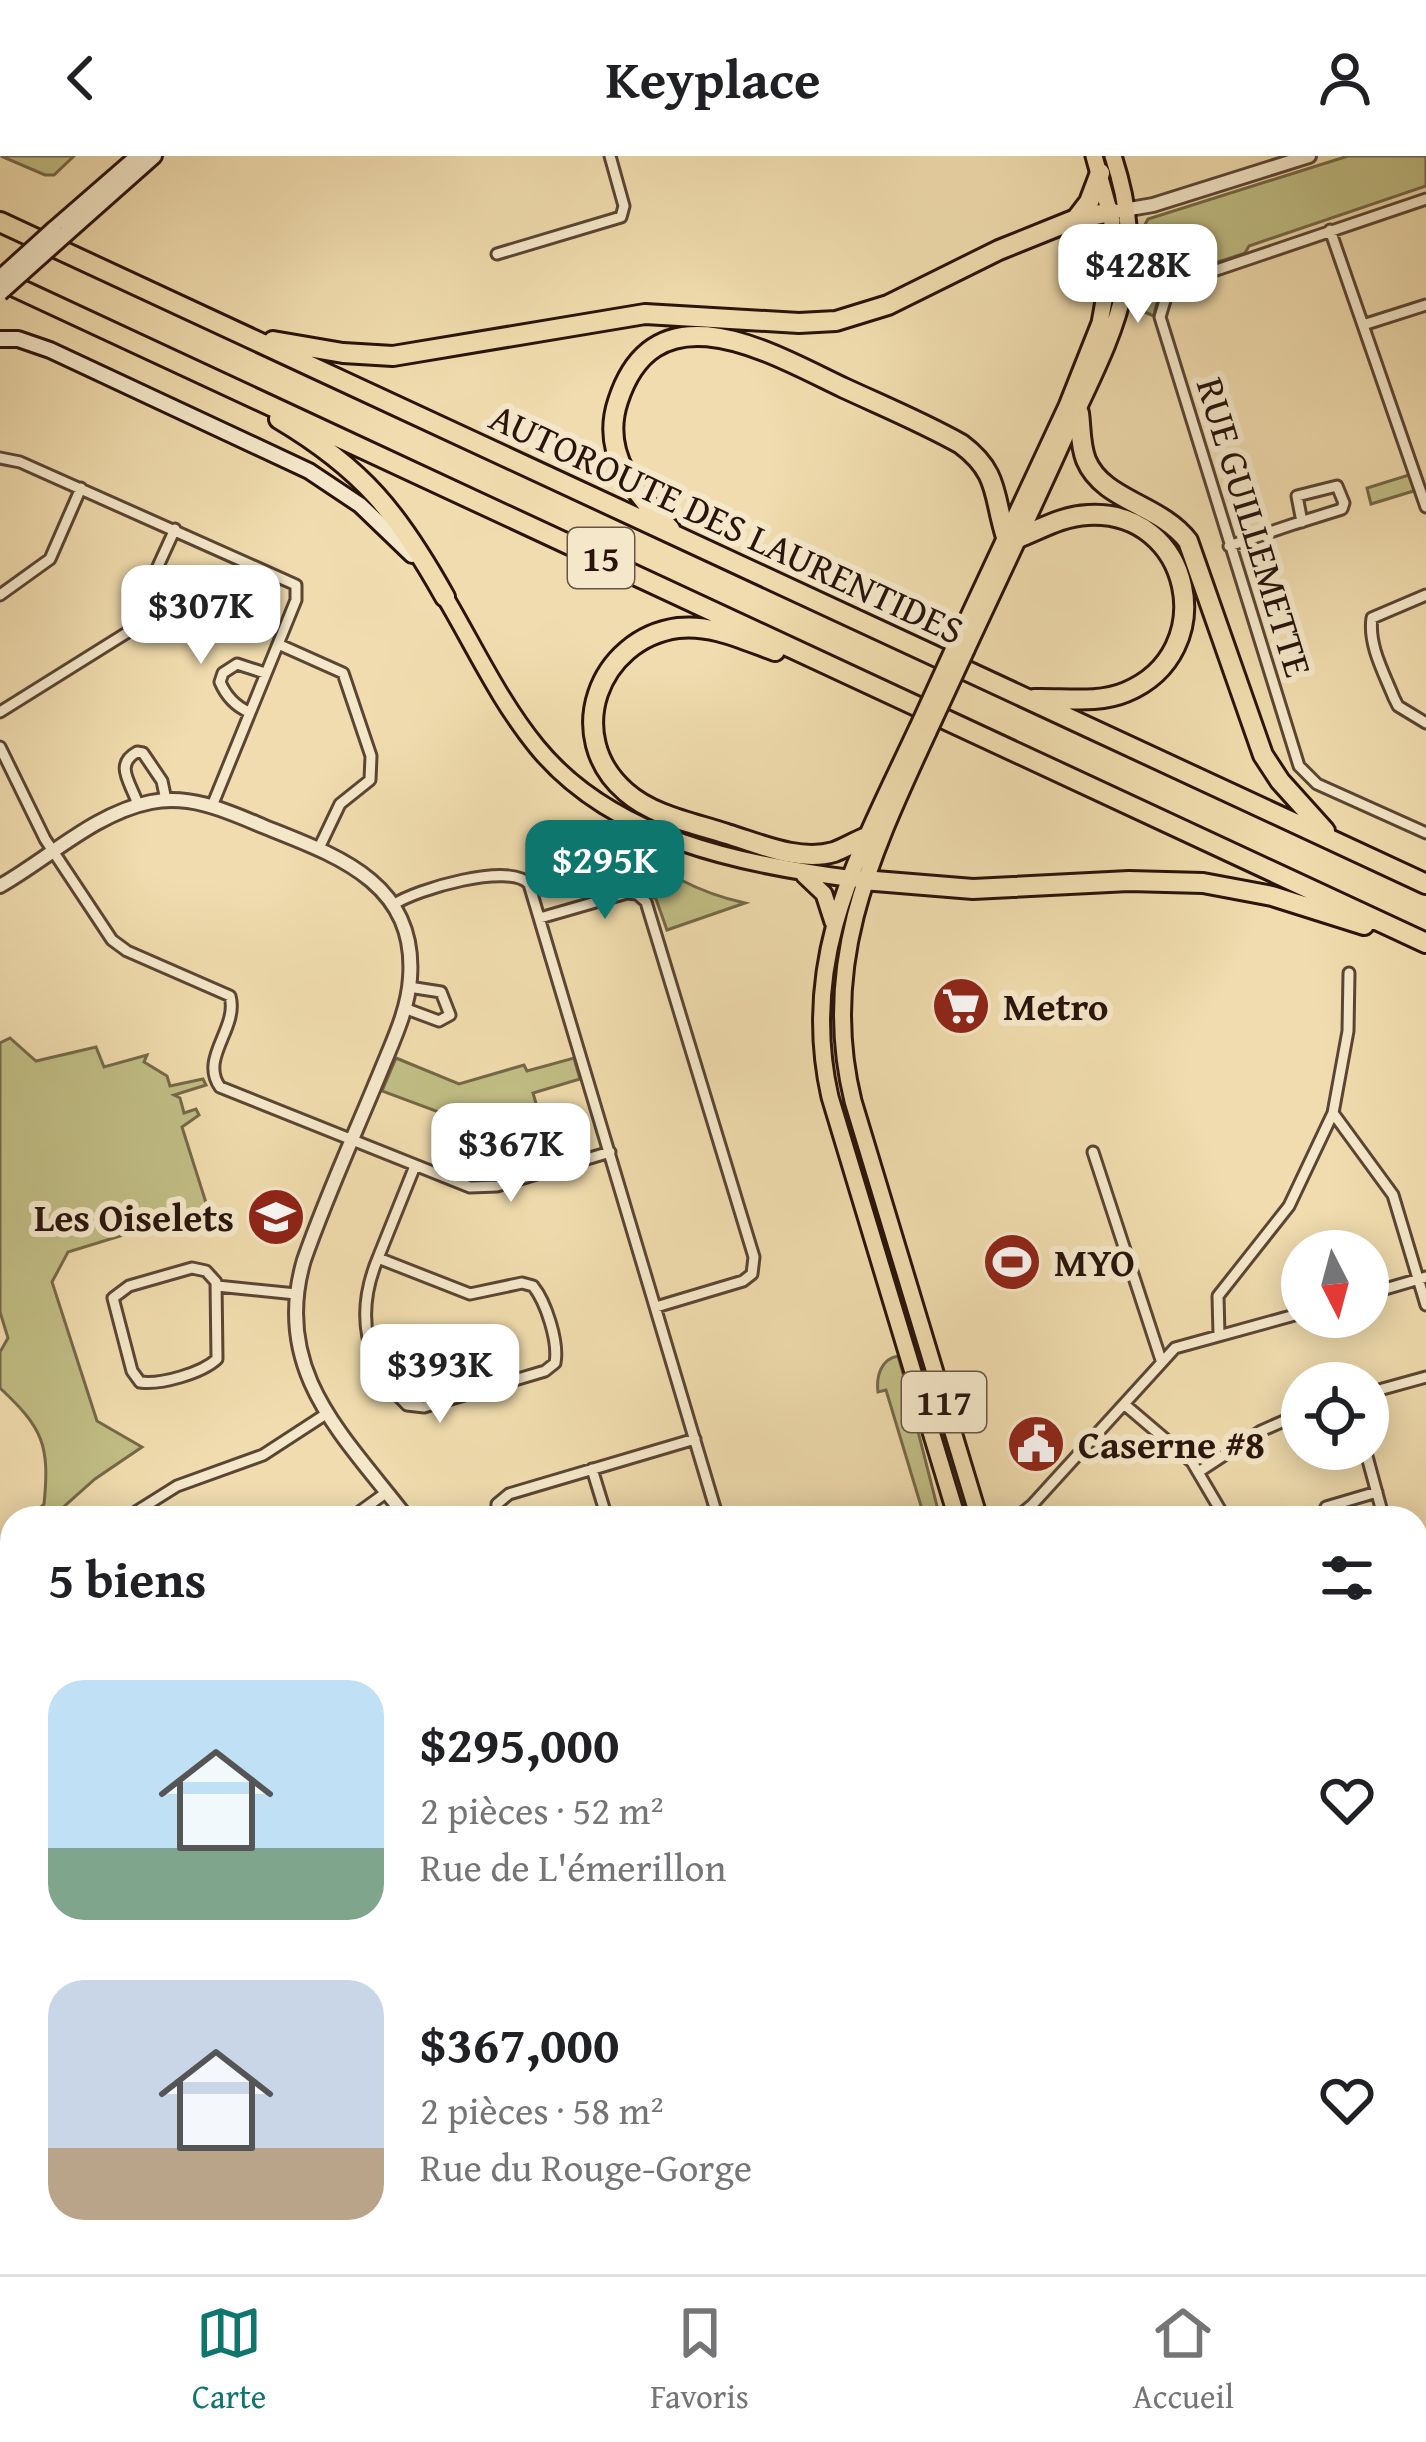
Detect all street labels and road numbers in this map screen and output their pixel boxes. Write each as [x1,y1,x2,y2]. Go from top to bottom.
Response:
street label: RUE GUILLEMETTE [1183,370,1328,683]
street label: AUTOROUTE DES LAURENTIDES [481,387,974,658]
road number: 15 [568,528,634,588]
road number: 117 [902,1372,986,1432]

